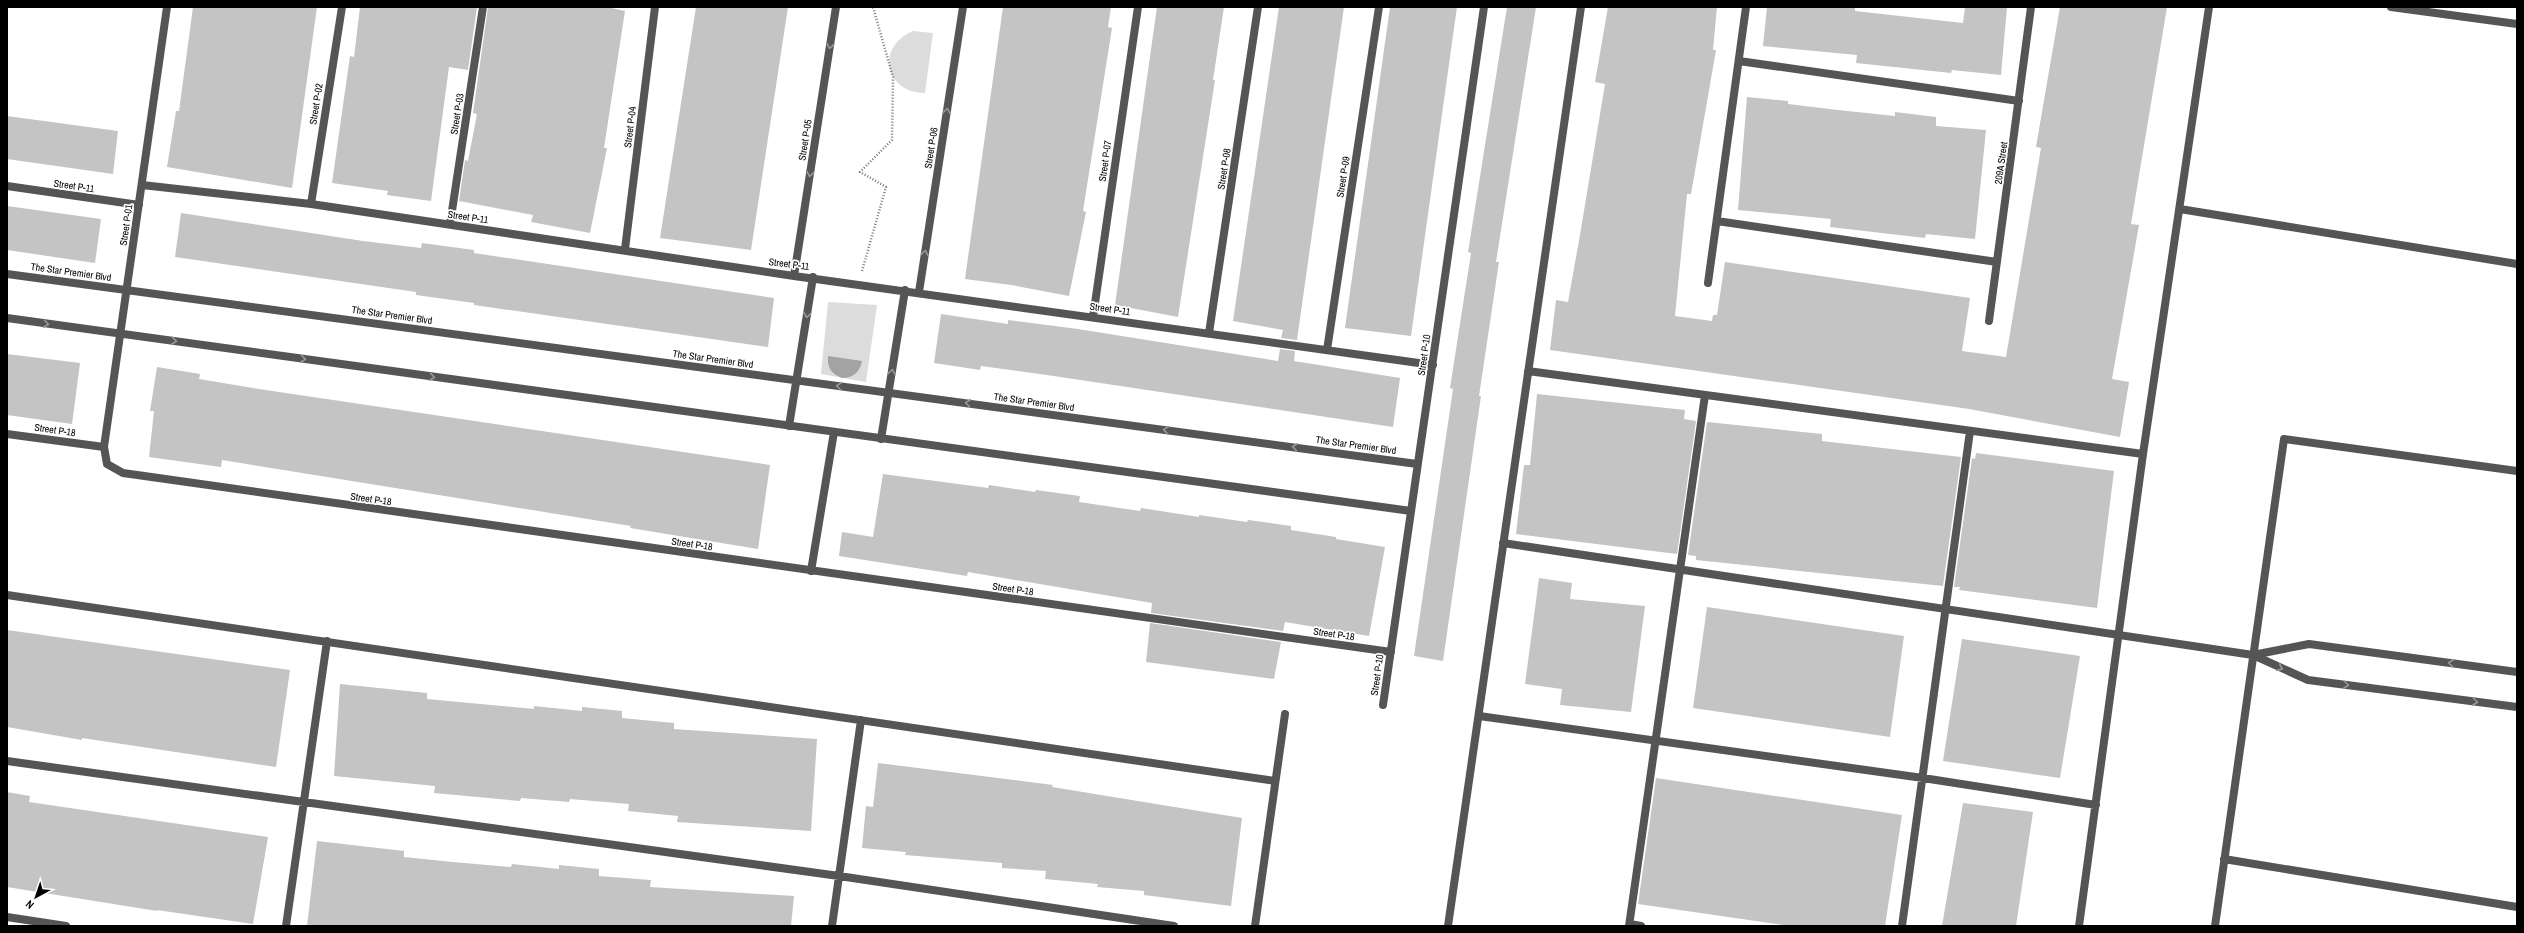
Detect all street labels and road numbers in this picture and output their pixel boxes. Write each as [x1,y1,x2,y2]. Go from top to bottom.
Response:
street label: Street P-02 [306,82,326,126]
street label: Street P-03 [447,92,467,136]
street label: Street P-04 [621,105,639,148]
street label: Street P-05 [795,118,815,162]
street label: Street P-06 [921,126,941,170]
street label: Street P-07 [1096,139,1114,182]
street label: 209A Street [1992,140,2011,185]
street label: Street P-08 [1214,147,1234,191]
street label: Street P-09 [1333,155,1353,199]
street label: Street P-11 [53,177,96,195]
street label: Street P-01 [117,203,135,246]
street label: Street P-11 [447,208,490,226]
street label: Street P-11 [768,255,811,273]
street label: The Star Premier Blvd [30,260,112,284]
street label: Street P-11 [1089,300,1132,318]
street label: The Star Premier Blvd [351,303,433,327]
street label: Street P-10 [1415,333,1433,376]
street label: The Star Premier Blvd [672,347,754,371]
street label: The Star Premier Blvd [993,390,1075,414]
street label: Street P-18 [34,421,77,439]
street label: The Star Premier Blvd [1315,433,1397,457]
street label: Street P-18 [350,490,393,508]
street label: Street P-18 [671,535,714,553]
street label: Street P-18 [992,580,1035,598]
street label: Street P-18 [1313,625,1356,643]
street label: Street P-10 [1368,653,1386,696]

